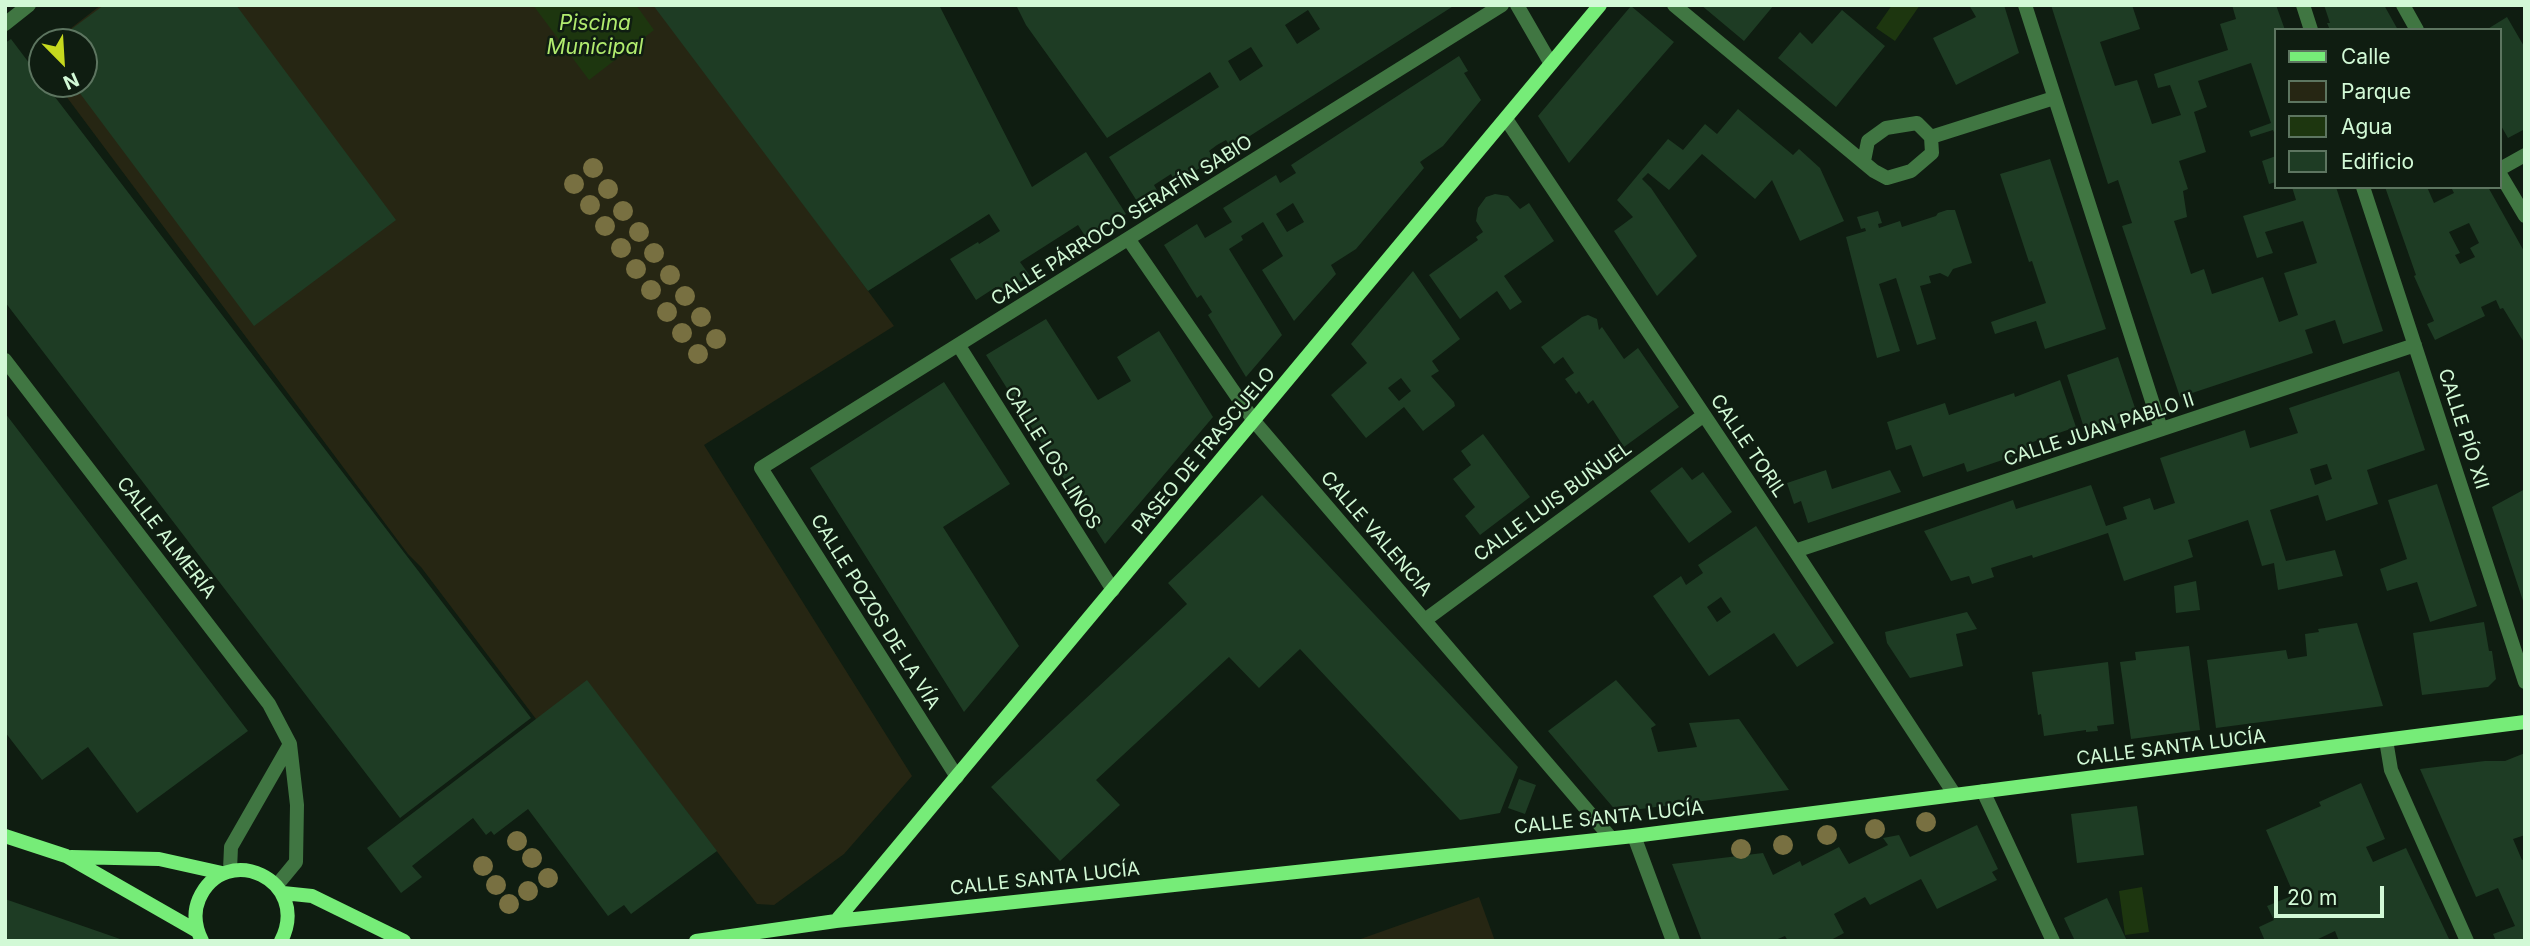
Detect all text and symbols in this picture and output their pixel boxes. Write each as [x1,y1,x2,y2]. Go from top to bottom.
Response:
water label: Piscina Municipal [547,11,643,61]
north arrow [28,28,98,98]
legend [2274,28,2502,189]
text: Calle [2341,44,2391,69]
text: N [60,67,82,94]
text: Parque [2341,79,2411,104]
text: Agua [2341,114,2393,139]
street label: CALLE PÁRROCO SERAFÍN SABIO [987,131,1257,311]
text: Edificio [2341,149,2414,174]
street label: PASEO DE FRASCUELO [1128,363,1280,539]
street label: CALLE PÍO XII [2433,366,2493,492]
street label: CALLE LOS LINOS [999,382,1105,534]
street label: CALLE JUAN PABLO II [2001,388,2197,472]
street label: CALLE TORIL [1705,390,1791,502]
street label: CALLE LUIS BUÑUEL [1470,437,1636,567]
street label: CALLE VALENCIA [1315,467,1437,601]
street label: CALLE ALMERÍA [112,473,220,603]
street label: CALLE POZOS DE LA VÍA [805,510,945,714]
street label: CALLE SANTA LUCÍA [2075,725,2267,771]
street label: CALLE SANTA LUCÍA [1513,797,1705,839]
street label: CALLE SANTA LUCÍA [949,858,1141,900]
scale bar [2278,872,2388,916]
text: 20 m [2287,885,2337,910]

